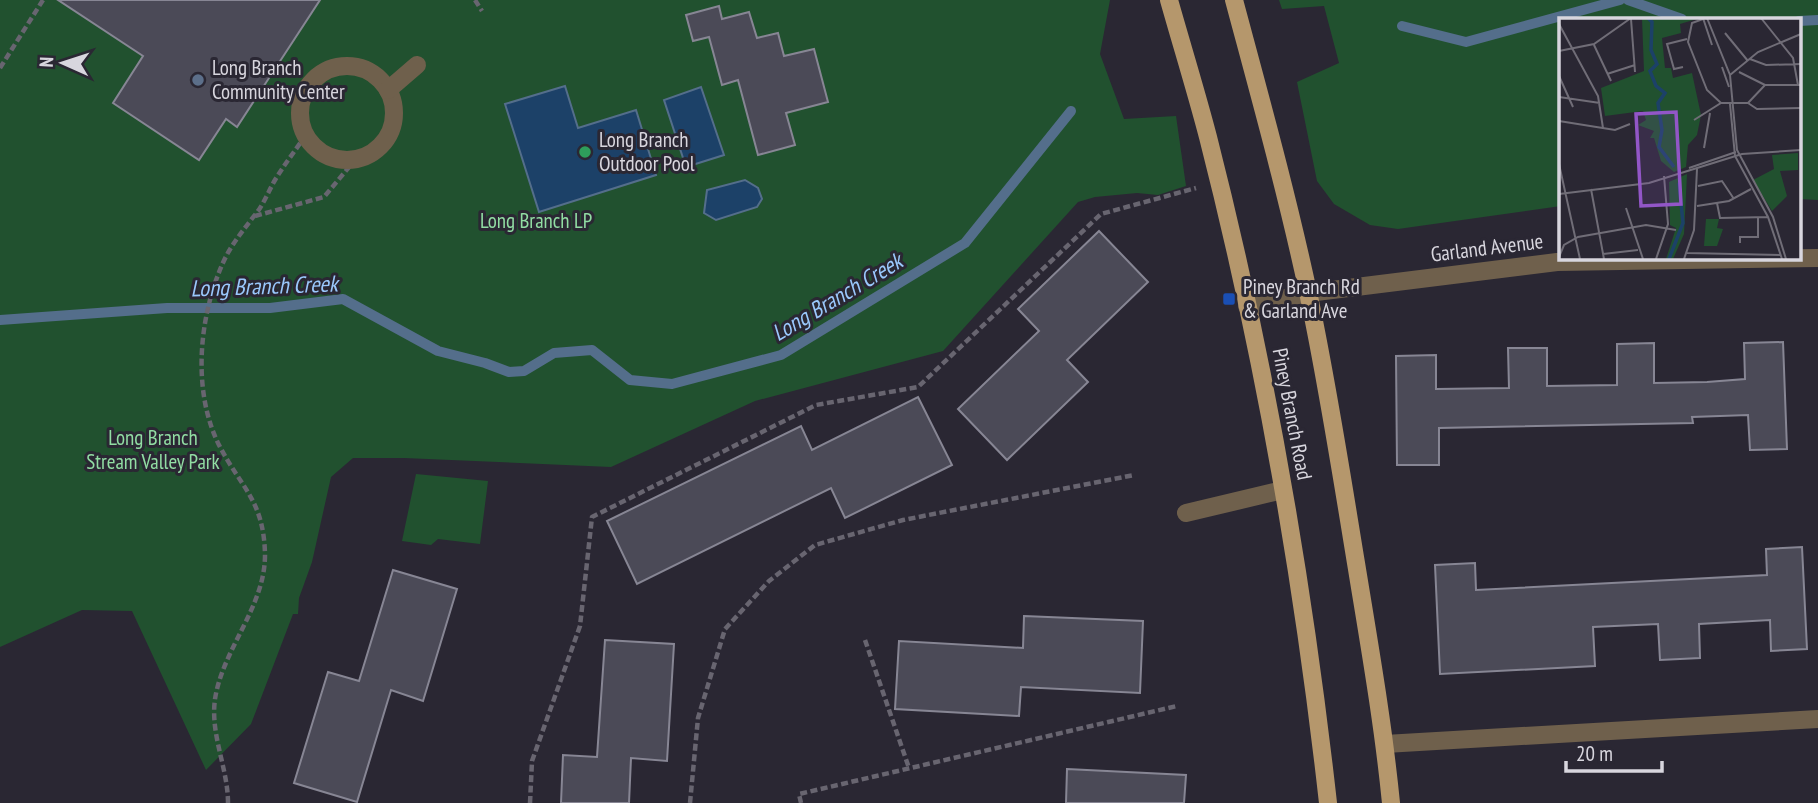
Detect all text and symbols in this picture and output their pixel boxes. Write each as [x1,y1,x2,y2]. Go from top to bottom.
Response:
inset map [1559,18,1800,259]
north arrow [28,28,98,98]
place label: Long Branch Community Center [212,54,345,105]
text: N [34,56,58,68]
marker: Long Branch Community Center [190,72,206,88]
place label: Long Branch Outdoor Pool [599,126,695,177]
marker: Long Branch Outdoor Pool [577,144,593,160]
park label: Long Branch LP [480,207,592,234]
street label: Garland Avenue [1429,227,1545,268]
water label: Long Branch Creek [766,245,910,347]
water label: Long Branch Creek [190,268,341,303]
place label: Piney Branch Rd & Garland Ave [1243,273,1360,324]
marker: Piney Branch Rd & Garland Ave [1221,291,1237,307]
street label: Piney Branch Road [1266,346,1318,482]
park label: Long Branch Stream Valley Park [86,424,220,475]
scale bar [1566,730,1662,774]
text: 20 m [1576,740,1613,767]

